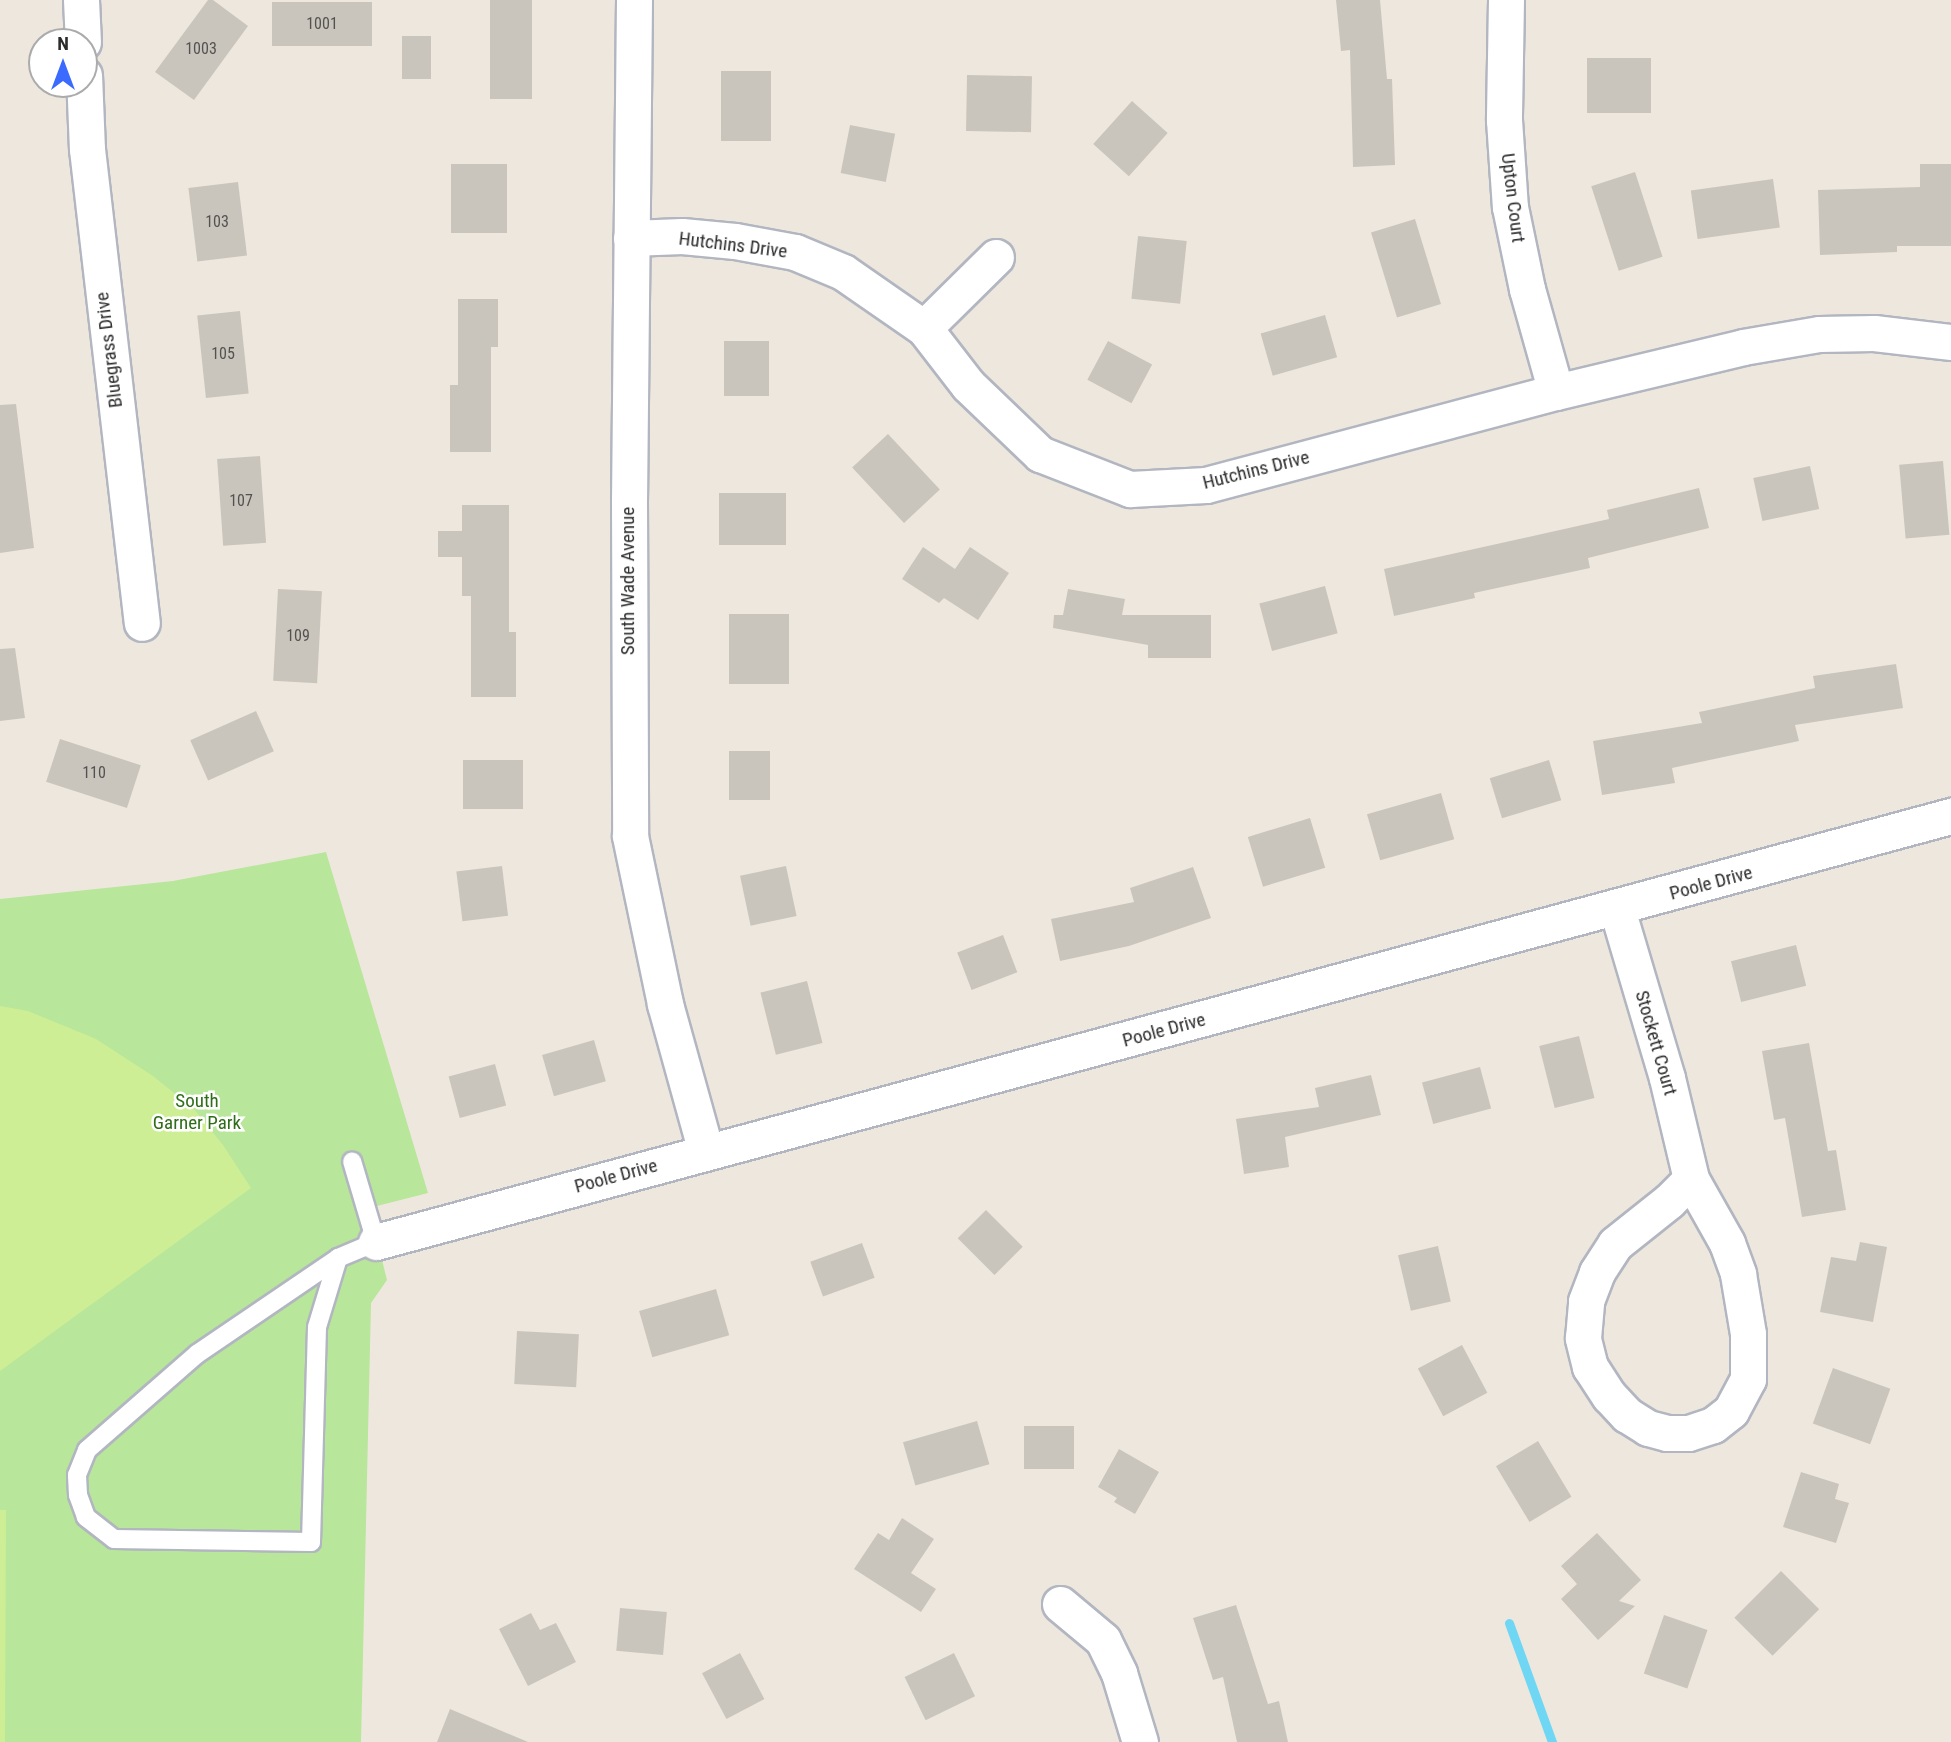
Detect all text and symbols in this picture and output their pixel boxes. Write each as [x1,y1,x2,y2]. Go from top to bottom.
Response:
house number: 1001 [306,14,338,34]
north arrow [28,28,98,98]
text: N [57,32,69,55]
house number: 1003 [185,39,217,59]
street label: Upton Court [1496,152,1530,244]
house number: 103 [205,212,229,232]
street label: Hutchins Drive [677,227,789,263]
street label: Bluegrass Drive [91,291,127,409]
house number: 105 [211,344,235,364]
street label: Hutchins Drive [1200,446,1312,494]
house number: 107 [229,491,253,511]
street label: South Wade Avenue [617,507,639,655]
house number: 109 [286,626,310,646]
house number: 110 [82,763,106,783]
street label: Poole Drive [1667,861,1755,905]
street label: Stockett Court [1630,988,1682,1098]
street label: Poole Drive [1120,1008,1208,1052]
park label: South Garner Park [153,1090,241,1134]
street label: Poole Drive [572,1154,660,1198]

